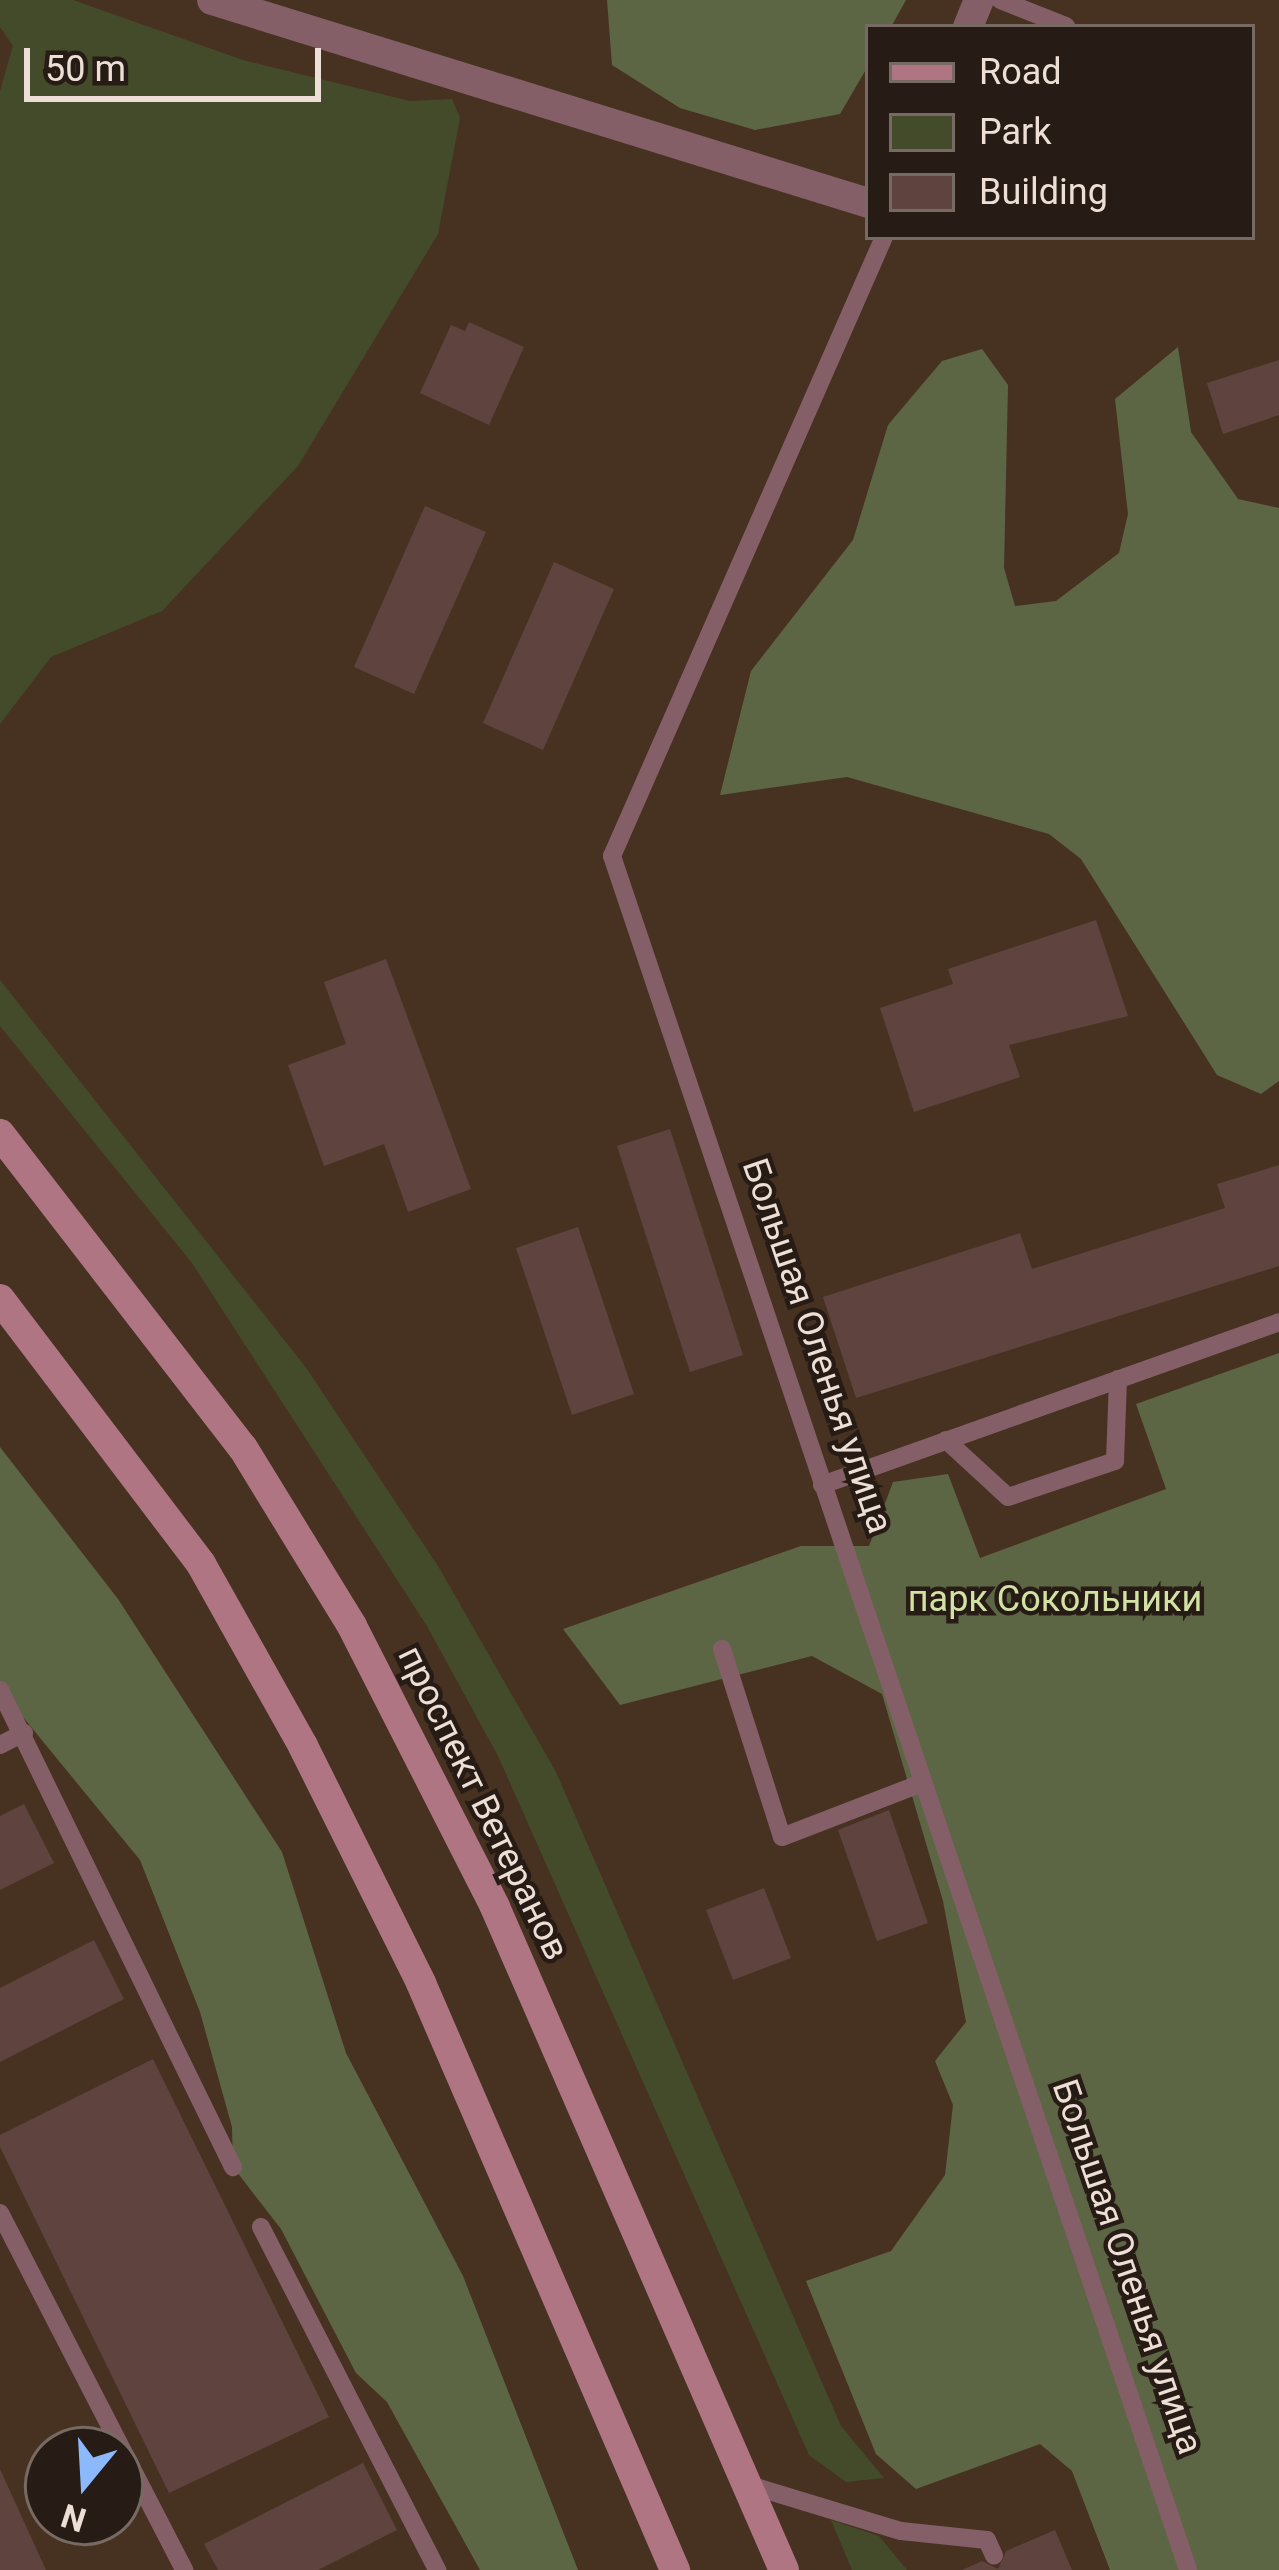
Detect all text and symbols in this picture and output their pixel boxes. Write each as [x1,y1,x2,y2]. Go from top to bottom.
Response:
scale bar [30,24,327,98]
legend [865,24,1255,240]
text: 50 m [45,48,126,90]
text: Road [979,51,1062,93]
text: Park [979,111,1052,153]
text: Building [979,171,1108,213]
street label: Большая Оленья улица [733,1153,901,1539]
park label: парк Сокольники [908,1578,1202,1622]
street label: проспект Ветеранов [388,1639,578,1967]
street label: Большая Оленья улица [1043,2074,1211,2460]
north arrow [24,2426,144,2546]
text: N [57,2496,91,2540]

